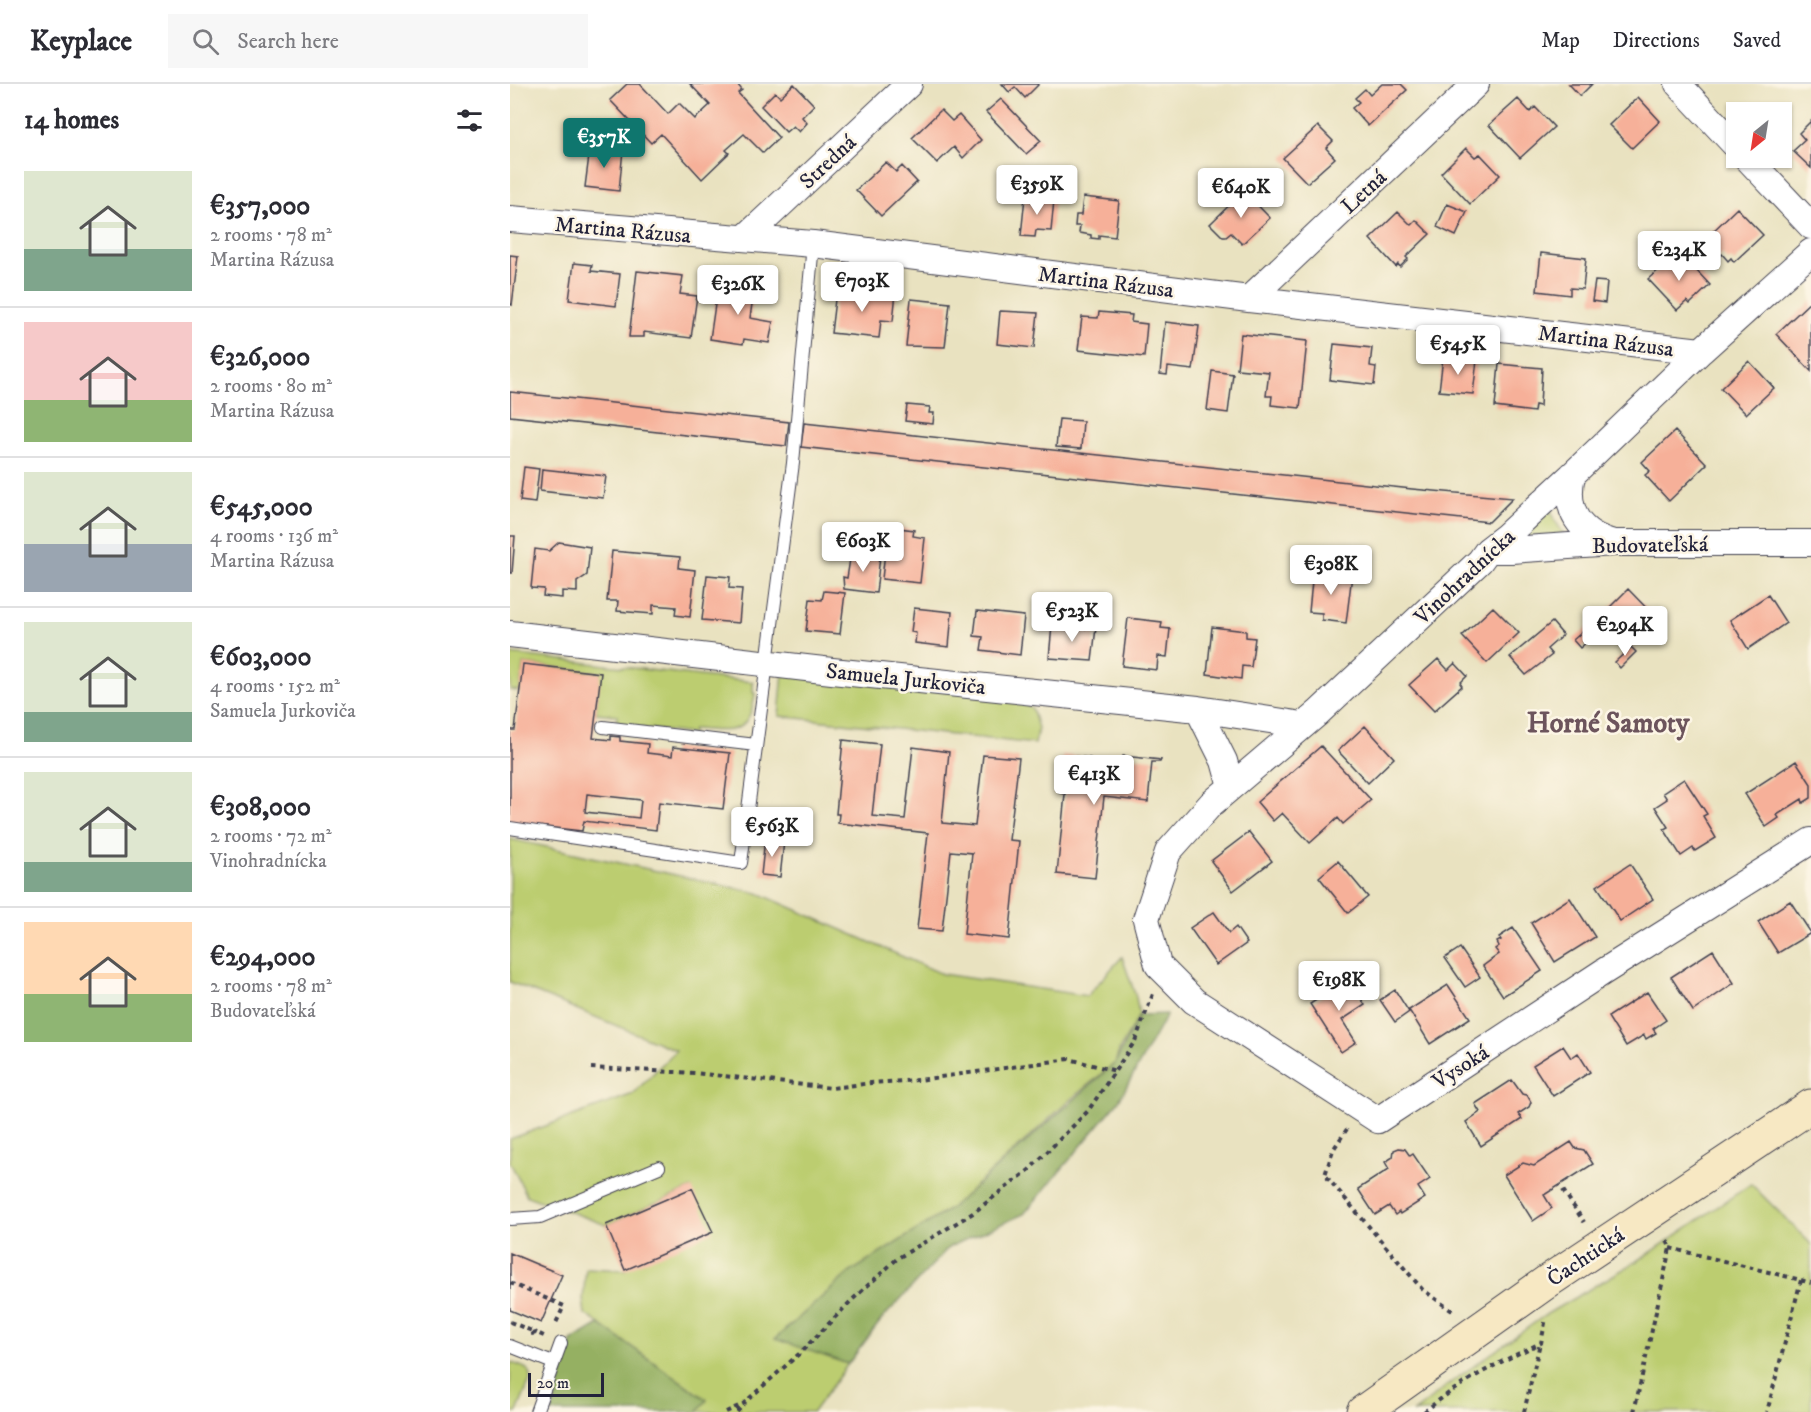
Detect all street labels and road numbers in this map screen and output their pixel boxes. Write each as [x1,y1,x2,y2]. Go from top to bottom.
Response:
street label: Stredná [794,129,862,195]
street label: Letná [1335,164,1393,220]
street label: Martina Rázusa [554,211,693,250]
street label: Martina Rázusa [1036,261,1176,304]
street label: Martina Rázusa [1536,320,1676,363]
street label: Vinohradnícka [1408,523,1522,631]
street label: Budovateľská [1592,531,1709,560]
street label: Samuela Jurkoviča [825,658,988,701]
street label: Vysoká [1427,1039,1495,1096]
street label: Čachtická [1542,1220,1630,1293]

